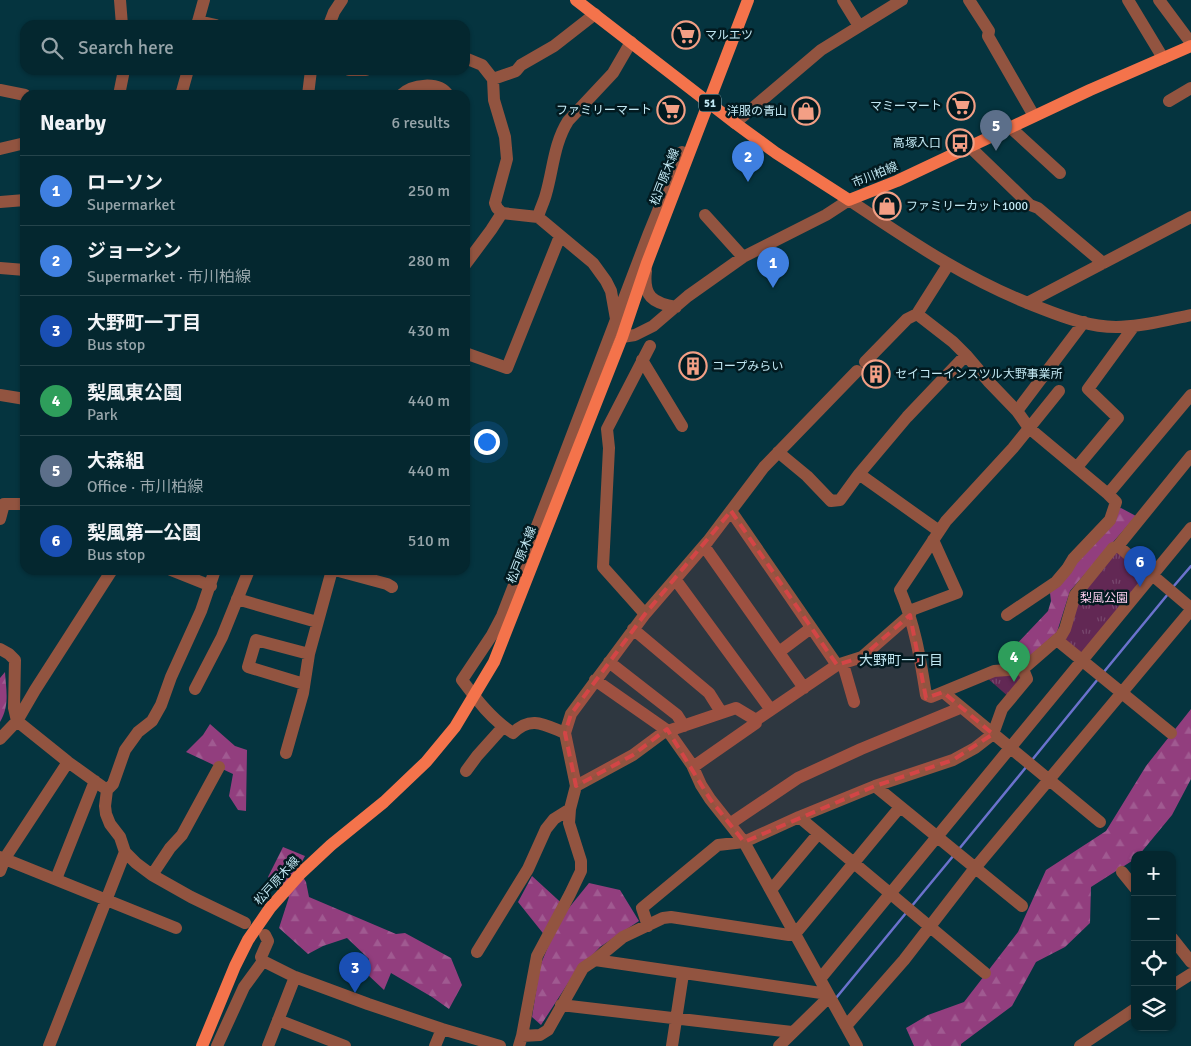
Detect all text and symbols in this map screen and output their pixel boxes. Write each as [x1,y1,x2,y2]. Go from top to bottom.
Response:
search box [20,20,470,75]
supermarket icon: マルエツ [671,20,701,50]
place label: マルエツ [705,28,753,43]
icon: search [38,34,66,62]
text: Search here [78,36,174,60]
supermarket icon: マミーマート [946,91,976,121]
supermarket icon: ファミリーマート [656,95,686,125]
road number: 51 [699,95,721,112]
shop icon: 洋服の青山 [791,96,821,126]
place label: マミーマート [870,99,942,114]
place label: ファミリーマート [556,103,652,118]
place label: 洋服の青山 [727,104,787,119]
text: Nearby [40,110,106,136]
pin: 5 [980,110,1012,151]
text: 6 results [391,113,450,133]
bus stop icon: 高塚入口 [945,128,975,158]
place label: 高塚入口 [893,136,941,151]
pin: 2 [732,141,764,182]
street label: 松戸原木線 [647,146,683,208]
street label: 市川柏線 [850,159,900,191]
text: ローソン [87,171,163,195]
text: 1 [52,181,60,201]
text: 250 m [408,181,450,201]
shop icon: ファミリーカット1000 [872,191,902,221]
text: Supermarket [87,195,175,215]
place label: ファミリーカット1000 [906,199,1028,214]
text: ジョーシン [87,239,182,263]
pin: 1 [757,247,789,288]
text: 2 [52,251,60,271]
text: 280 m [408,251,450,271]
text: Supermarket · 市川柏線 [87,267,251,287]
text: 大野町一丁目 [87,311,201,335]
text: 3 [52,321,60,341]
text: 430 m [408,321,450,341]
text: Bus stop [87,335,145,355]
building icon: コープみらい [678,351,708,381]
place label: コープみらい [712,359,783,374]
building icon: セイコーインスツル大野事業所 [861,359,891,389]
place label: セイコーインスツル大野事業所 [895,367,1063,382]
text: 梨風東公園 [87,381,182,405]
text: 4 [52,391,60,411]
text: 440 m [408,391,450,411]
text: Park [87,405,118,425]
your location [474,429,500,455]
text: 大森組 [87,449,144,473]
text: 5 [52,461,60,481]
text: 440 m [408,461,450,481]
text: Office · 市川柏線 [87,477,203,497]
text: 梨風第一公園 [87,521,201,545]
street label: 松戸原木線 [504,524,540,586]
text: 6 [52,531,60,551]
text: 510 m [408,531,450,551]
text: Bus stop [87,545,145,565]
pin: 6 [1124,546,1156,587]
park label: 梨風公園 [1080,591,1128,606]
pin: 4 [998,641,1030,682]
district label: 大野町一丁目 [859,652,943,669]
map controls [1131,851,1176,1031]
button: + [1131,851,1176,896]
street label: 松戸原木線 [251,854,303,908]
button: − [1131,896,1176,941]
button: locate [1131,941,1176,986]
pin: 3 [339,952,371,993]
button: layers [1131,986,1176,1031]

